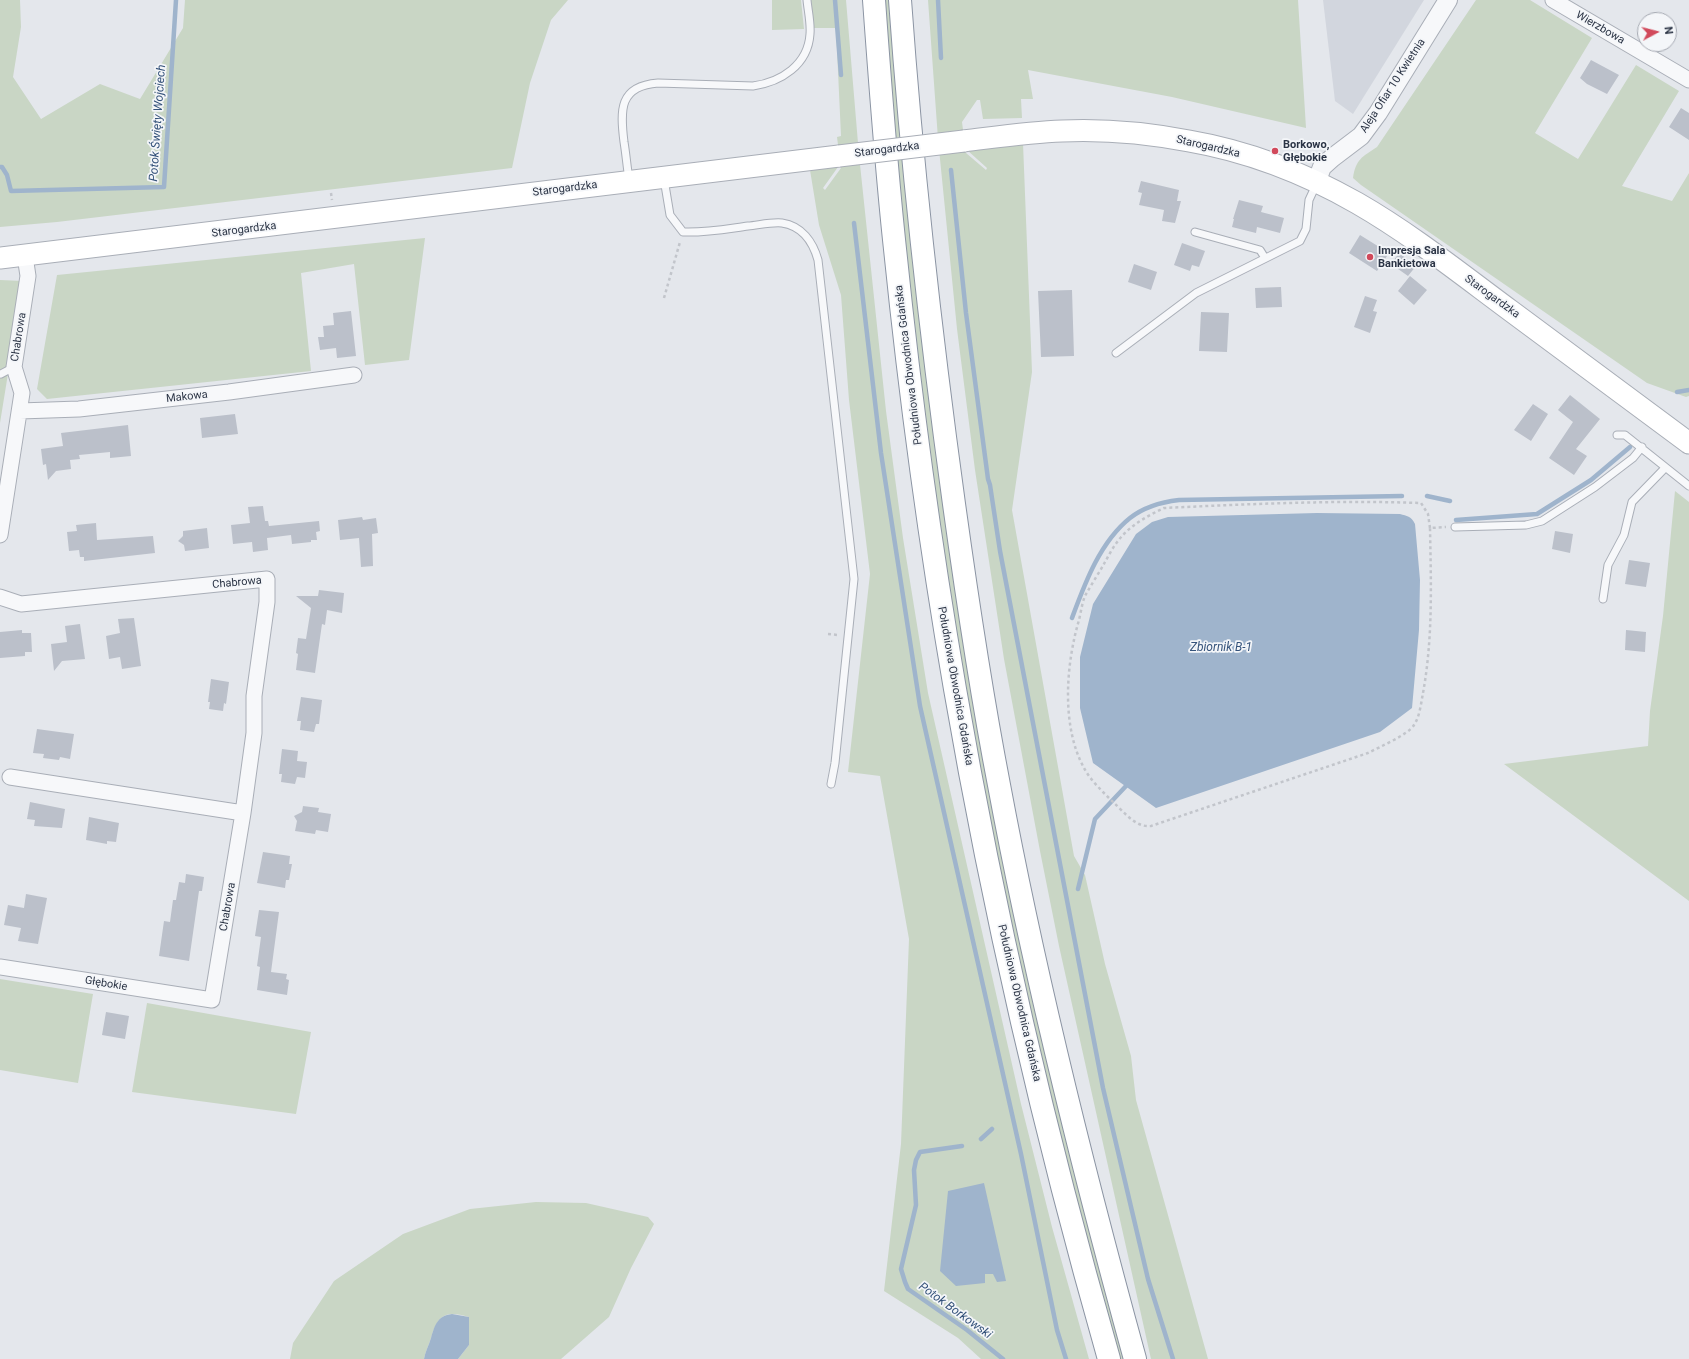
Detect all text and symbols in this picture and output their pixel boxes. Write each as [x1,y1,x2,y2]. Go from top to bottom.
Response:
street label: Wierzbowa [1573,9,1627,47]
north arrow [1637,12,1677,52]
text: N [1661,26,1675,35]
street label: Aleja Ofiar 10 Kwietnia [1358,36,1428,136]
water label: Potok Święty Wojciech [147,64,169,182]
street label: Starogardzka [1175,133,1241,161]
place label: Borkowo, Głębokie [1283,138,1329,164]
street label: Starogardzka [854,139,920,161]
marker: Borkowo, Głębokie [1270,146,1280,156]
street label: Starogardzka [532,178,598,200]
street label: Starogardzka [211,219,277,241]
place label: Impresja Sala Bankietowa [1378,244,1445,270]
marker: Impresja Sala Bankietowa [1365,252,1375,262]
street label: Starogardzka [1462,273,1522,321]
street label: Południowa Obwodnica Gdańska [893,284,925,446]
street label: Chabrowa [9,312,29,362]
street label: Makowa [166,388,208,406]
street label: Chabrowa [212,574,262,592]
street label: Południowa Obwodnica Gdańska [935,606,975,766]
water label: Zbiornik B-1 [1190,641,1252,655]
street label: Chabrowa [217,881,239,933]
street label: Południowa Obwodnica Gdańska [994,923,1044,1083]
street label: Głębokie [84,974,128,994]
water label: Potok Borkowski [916,1280,994,1342]

